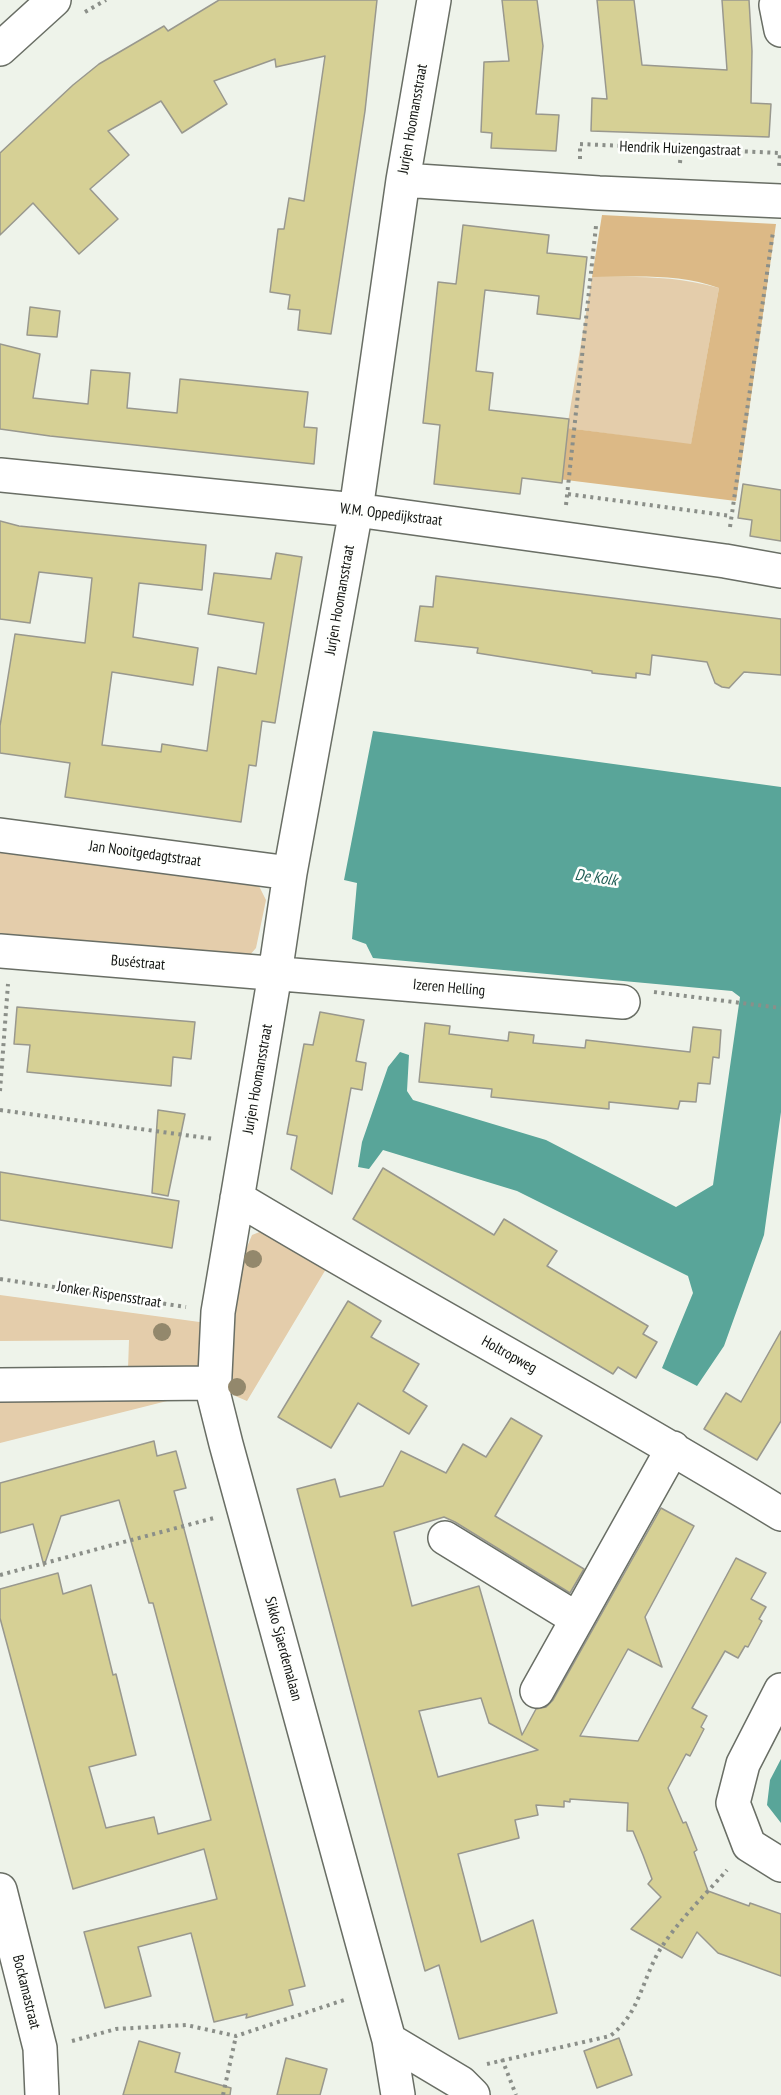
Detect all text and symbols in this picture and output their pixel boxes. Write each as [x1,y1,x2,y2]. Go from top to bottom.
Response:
street label: Jurjen Hoomansstraat [394,63,432,175]
street label: Hendrik Huizengastraat [619,138,741,160]
street label: W.M. Oppedijkstraat [339,500,443,530]
street label: Jurjen Hoomansstraat [321,544,359,656]
street label: Jan Nooitgedagtstraat [88,837,202,871]
water label: De Kolk [574,866,618,890]
street label: Buséstraat [110,952,166,974]
street label: Izeren Helling [412,976,486,1000]
street label: Jurjen Hoomansstraat [239,1023,277,1135]
street label: Jonker Rispensstraat [56,1278,162,1312]
street label: Holtropweg [478,1332,540,1378]
street label: Sikko Sjaerdemalaan [260,1595,306,1703]
street label: Bockamastraat [8,1953,44,2031]

